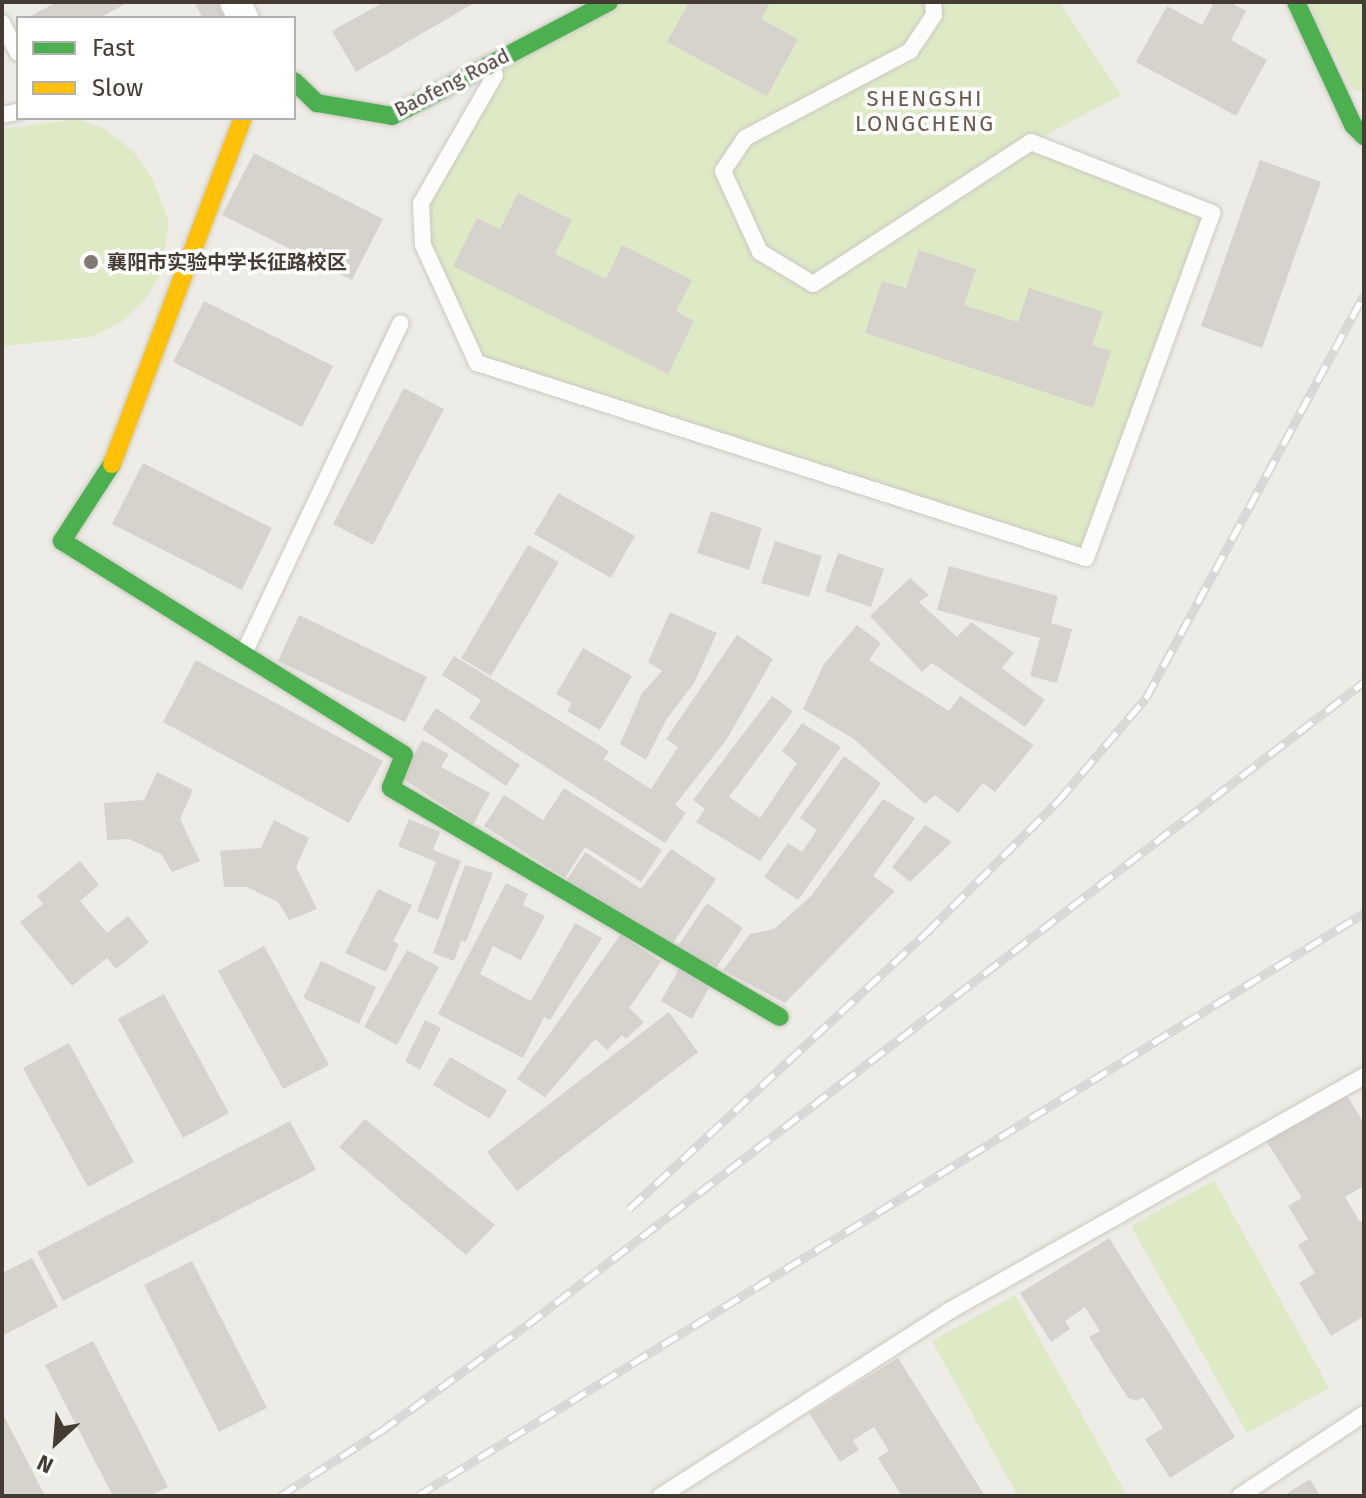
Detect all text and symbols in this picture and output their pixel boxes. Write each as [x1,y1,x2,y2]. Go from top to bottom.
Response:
legend [16,16,296,120]
text: Fast [92,34,135,62]
street label: Baofeng Road [391,44,513,122]
text: Slow [92,74,143,102]
district label: SHENGSHI LONGCHENG [855,85,995,136]
place label: 襄阳市实验中学长征路校区 [107,250,347,274]
marker: 襄阳市实验中学长征路校区 [82,253,100,271]
north arrow [16,1402,96,1482]
text: N [33,1449,58,1479]

